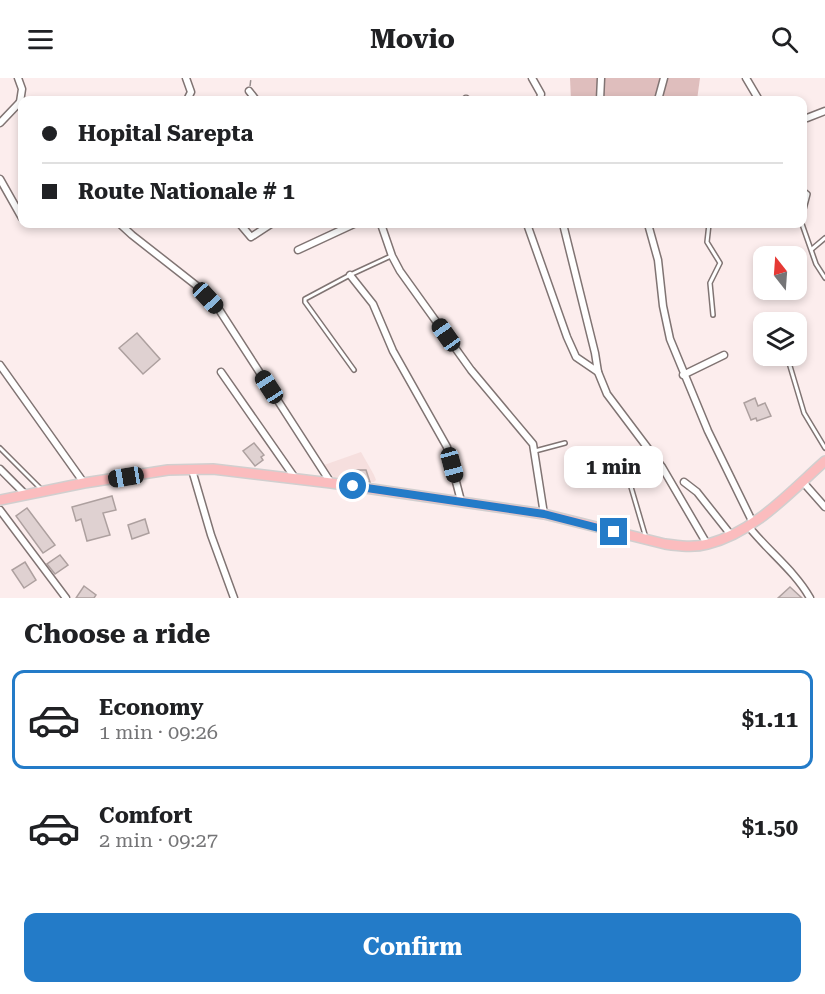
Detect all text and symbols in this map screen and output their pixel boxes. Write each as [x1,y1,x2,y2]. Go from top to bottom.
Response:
icon: menu [24,23,57,56]
text: Movio [370,23,455,55]
icon: search [768,23,801,56]
text: Hopital Sarepta [78,121,253,146]
text: Route Nationale # 1 [78,179,295,204]
north arrow [753,246,807,300]
map controls [753,246,807,366]
car [189,279,227,317]
button: layers [753,312,807,366]
car [428,315,464,355]
car [252,367,286,407]
car [439,445,465,485]
callout: 1 min [564,445,664,487]
text: 1 min [586,455,641,479]
car [107,465,145,489]
route start [339,472,366,499]
route end [600,518,627,545]
text: Choose a ride [24,618,210,650]
icon: car [27,693,81,747]
text: Economy [99,695,203,720]
text: $1.11 [742,707,798,732]
text: 1 min · 09:26 [99,720,218,744]
icon: car [27,801,81,855]
text: Comfort [99,803,192,828]
text: $1.50 [742,815,798,840]
text: 2 min · 09:27 [99,828,218,852]
button: Confirm [24,913,801,982]

